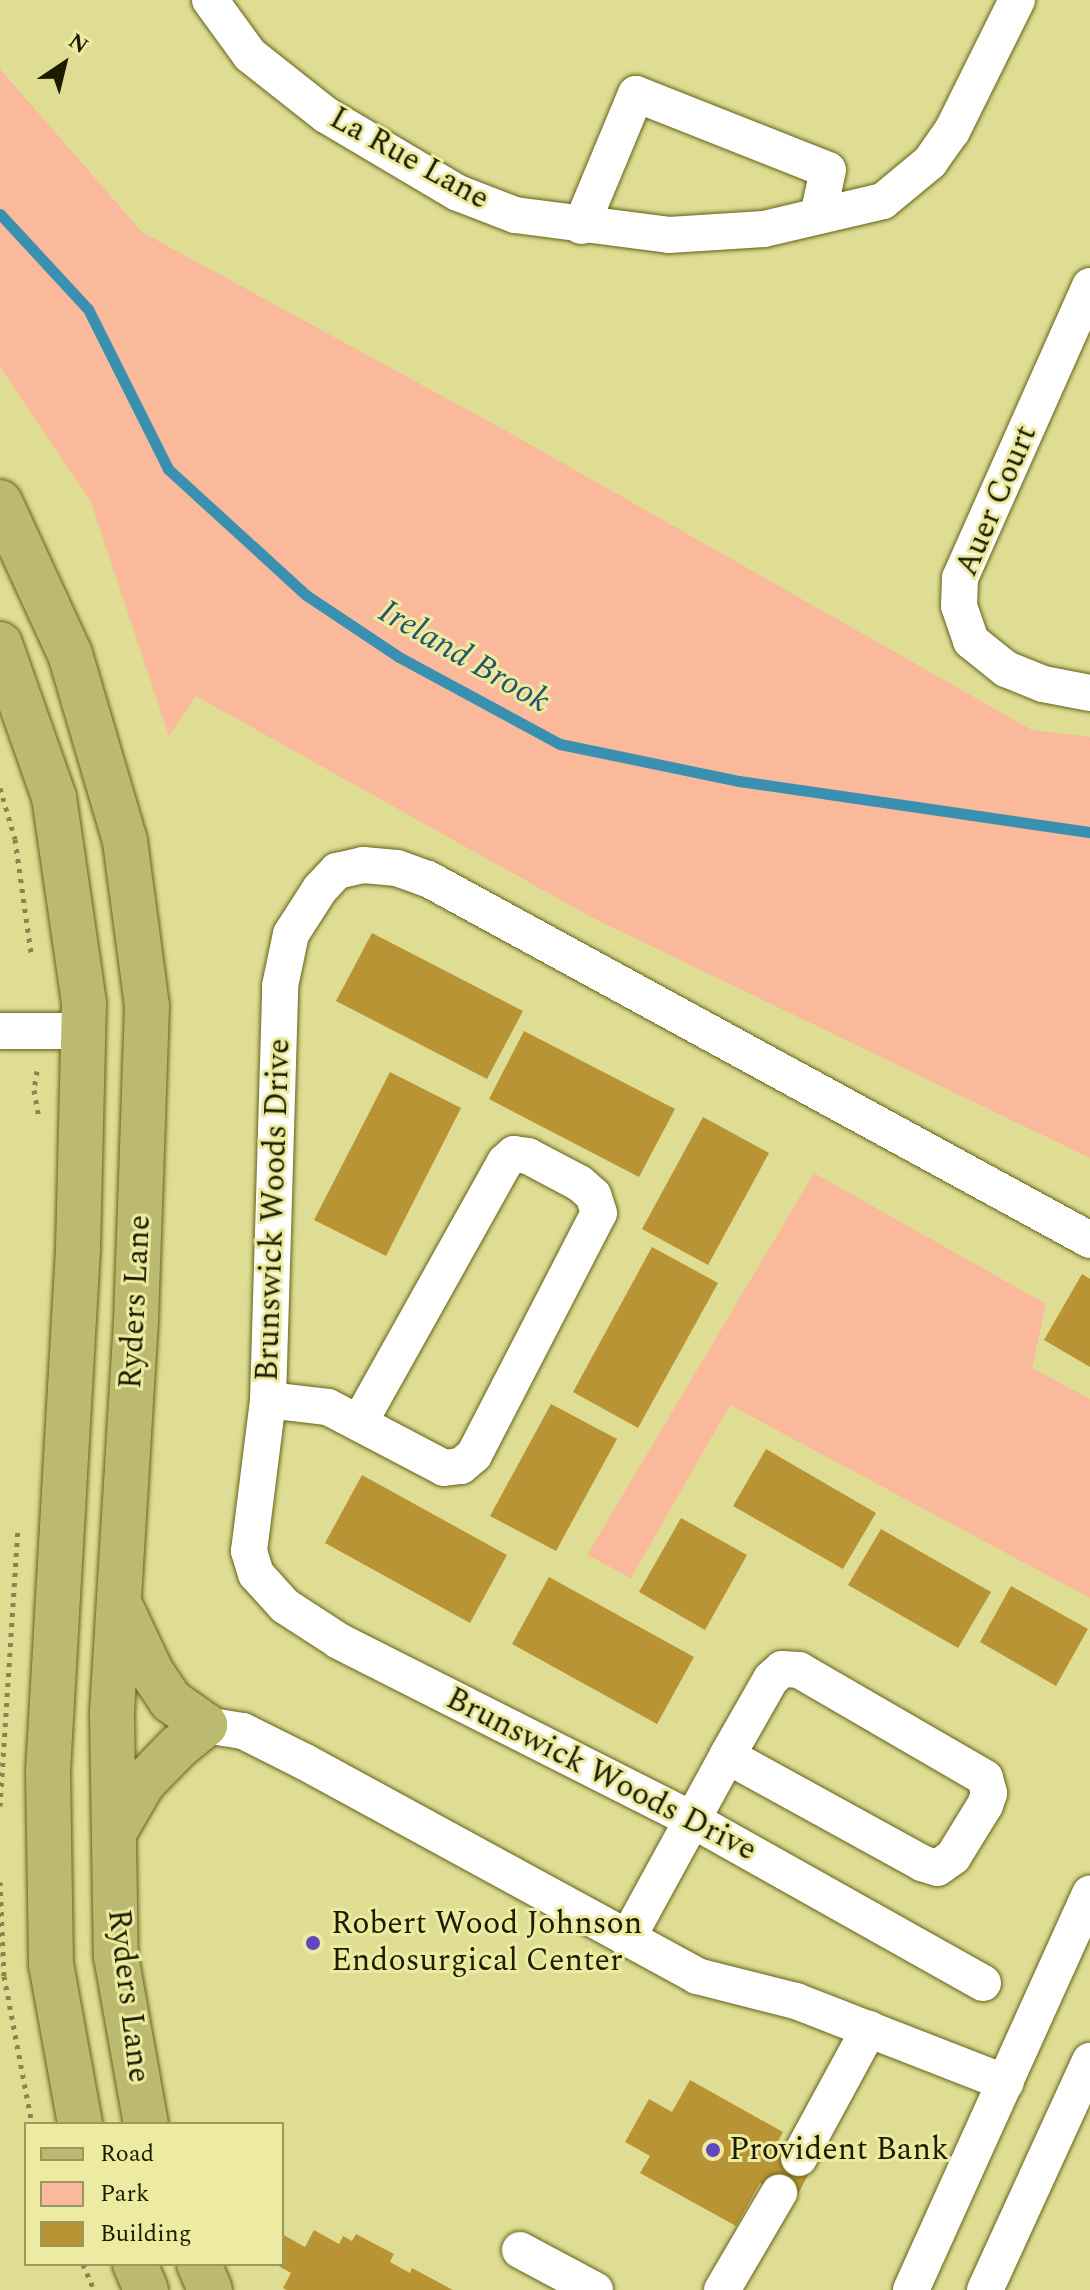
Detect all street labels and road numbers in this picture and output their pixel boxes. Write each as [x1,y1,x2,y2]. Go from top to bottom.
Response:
street label: La Rue Lane [323,99,495,219]
street label: Auer Court [948,420,1046,582]
street label: Brunswick Woods Drive [249,1038,299,1382]
street label: Ryders Lane [112,1214,160,1390]
street label: Brunswick Woods Drive [439,1680,763,1870]
street label: Ryders Lane [98,1907,158,2085]

